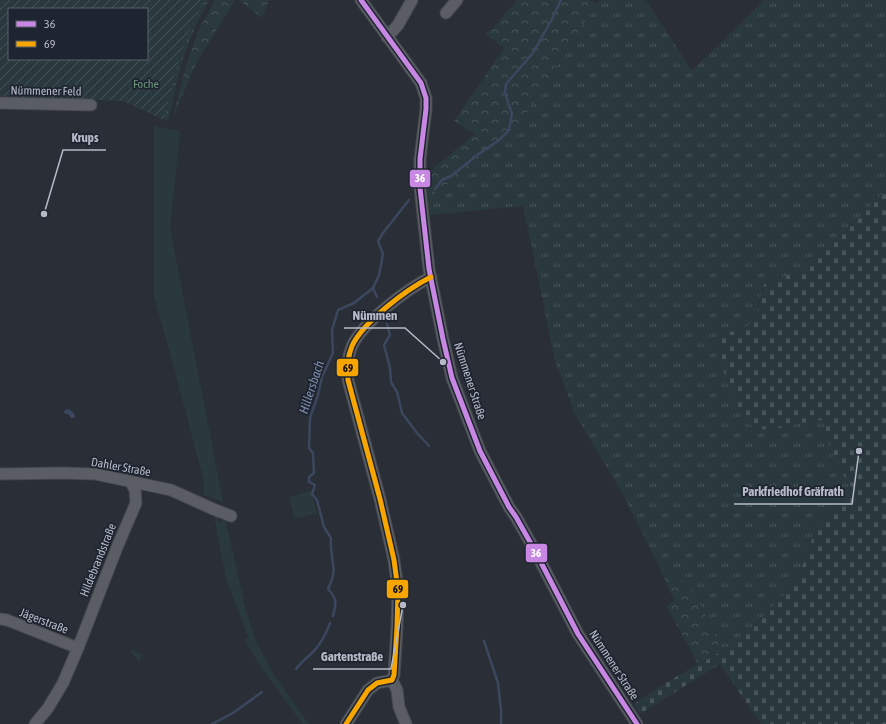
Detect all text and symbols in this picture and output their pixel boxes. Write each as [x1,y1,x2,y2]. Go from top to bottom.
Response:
legend [8,8,148,60]
text: 36 [44,17,56,31]
text: 69 [44,37,56,51]
park label: Foche [133,77,159,91]
street label: Nümmener Feld [10,83,82,99]
callout: Krups [63,125,106,150]
text: Krups [71,130,99,145]
line badge: 36 [409,169,431,188]
text: 36 [415,172,425,184]
callout: Nümmen [344,303,405,328]
text: Nümmen [353,308,397,323]
street label: Nümmener Straße [451,341,489,421]
water label: Hillersbach [296,358,327,416]
line badge: 69 [336,358,359,377]
text: 69 [343,362,353,374]
street label: Dahler Straße [90,455,152,479]
callout: Parkfriedhof Gräfrath [734,479,852,504]
text: Parkfriedhof Gräfrath [742,484,844,499]
street label: Hildebrandstraße [77,521,119,599]
line badge: 36 [525,543,548,563]
text: 36 [531,547,541,559]
line badge: 69 [386,579,409,599]
text: 69 [393,583,403,595]
street label: Jägerstraße [18,605,70,637]
street label: Nümmener Straße [586,627,642,703]
callout: Gartenstraße [313,644,391,669]
text: Gartenstraße [321,649,383,664]

